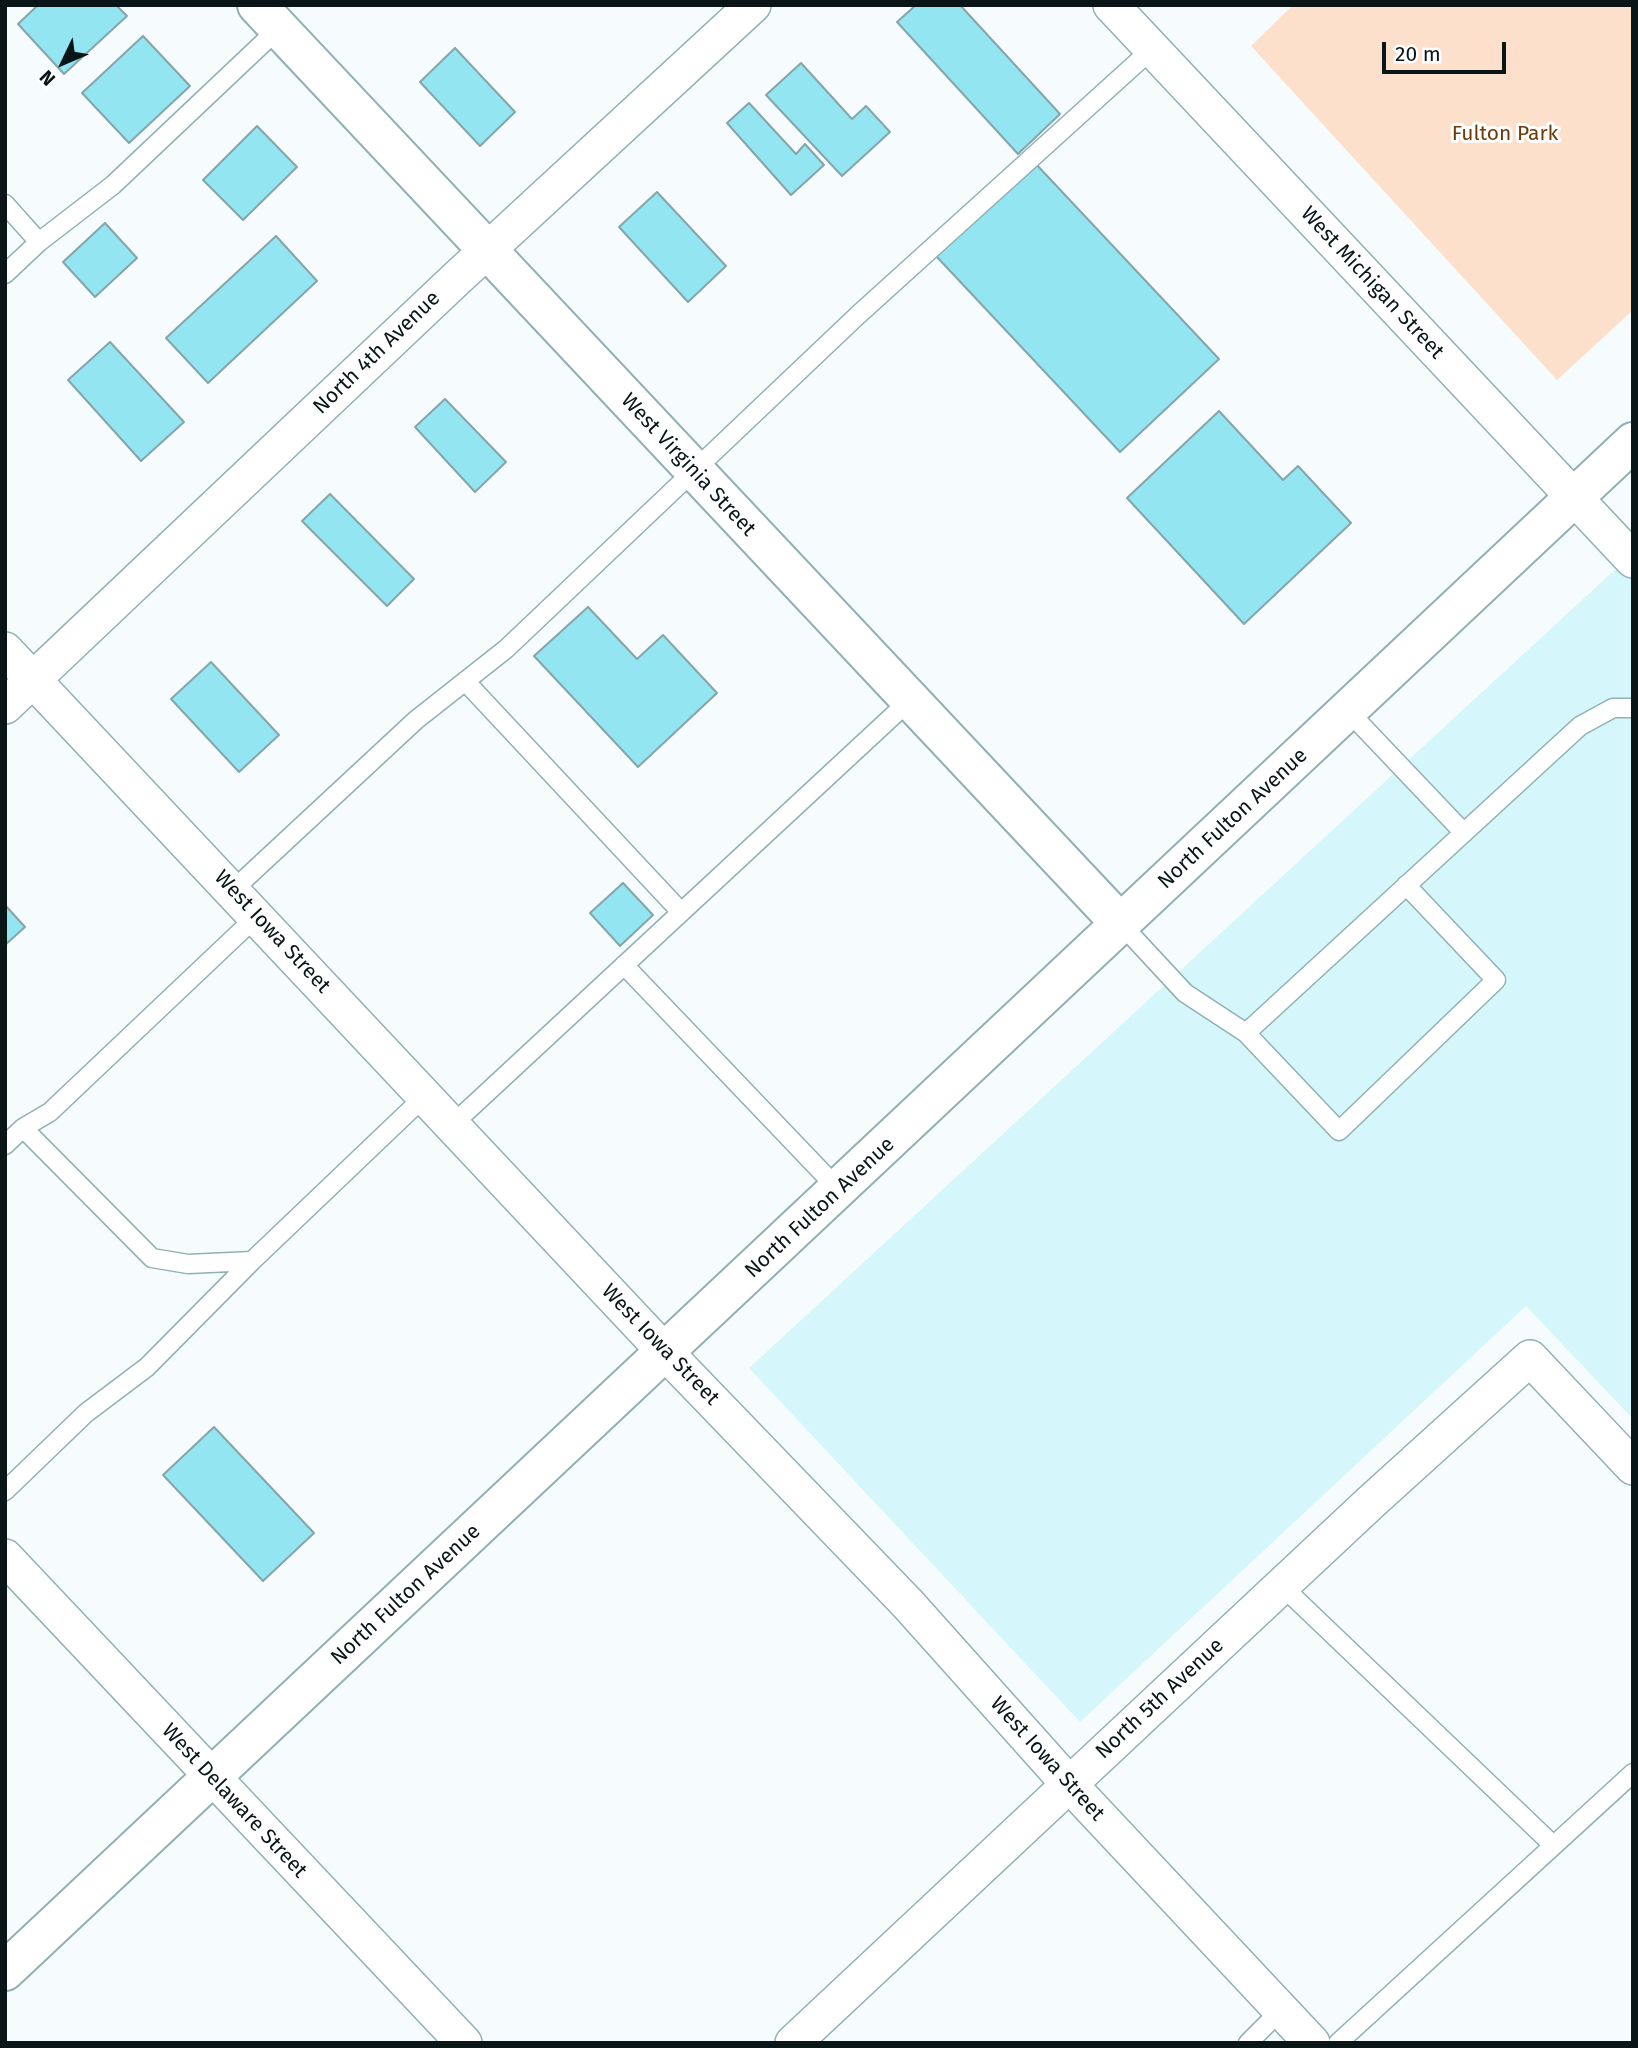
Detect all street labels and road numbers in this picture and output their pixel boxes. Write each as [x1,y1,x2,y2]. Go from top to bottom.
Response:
street label: West Michigan Street [1295,202,1449,364]
street label: North 4th Avenue [308,286,446,420]
street label: West Virginia Street [615,388,761,542]
street label: North Fulton Avenue [1153,743,1313,895]
street label: West Iowa Street [209,865,335,999]
street label: North Fulton Avenue [740,1132,900,1284]
street label: West Iowa Street [596,1279,724,1411]
street label: North Fulton Avenue [326,1519,486,1671]
street label: North 5th Avenue [1091,1633,1229,1765]
street label: West Iowa Street [985,1692,1109,1826]
street label: West Delaware Street [156,1719,312,1883]

